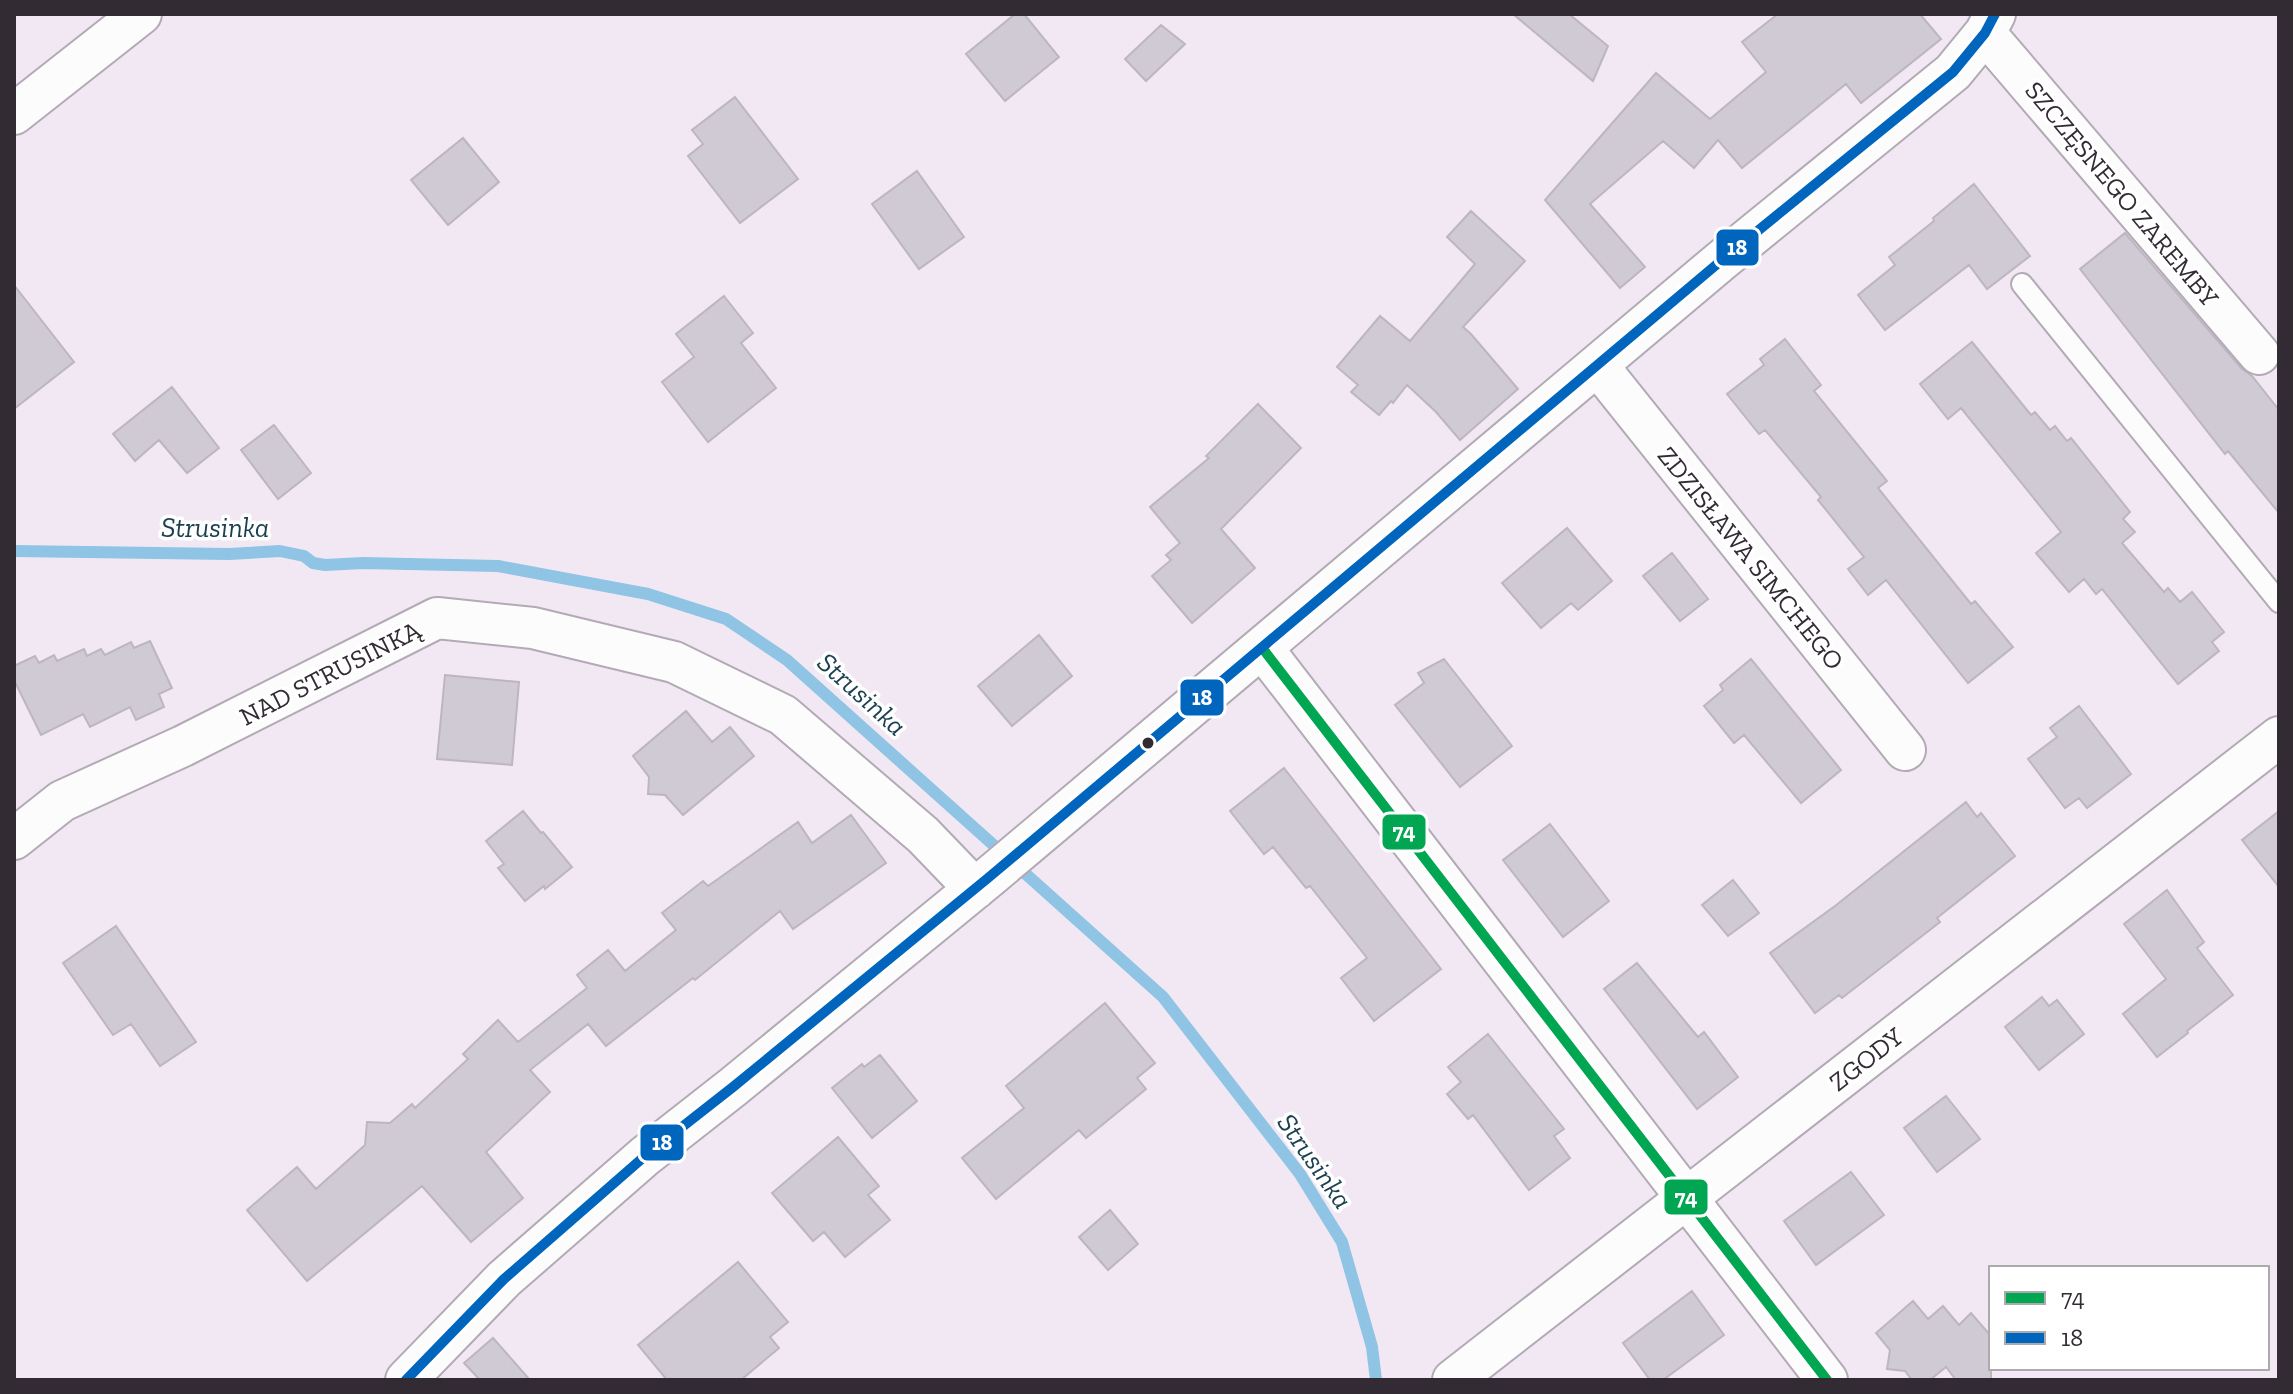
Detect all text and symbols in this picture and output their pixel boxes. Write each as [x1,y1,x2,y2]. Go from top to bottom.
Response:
street label: SZCZĘSNEGO ZAREMBY [2018,75,2226,313]
line badge: 18 [1715,228,1760,267]
text: 18 [1727,234,1748,261]
street label: ZDZISŁAWA SIMCHEGO [1651,440,1851,676]
water label: Strusinka [161,511,269,544]
street label: NAD STRUSINKĄ [234,613,427,732]
water label: Strusinka [811,646,913,742]
line badge: 18 [1179,678,1225,717]
text: 18 [1192,684,1213,711]
unlabelled marker [1140,735,1156,751]
line badge: 74 [1381,813,1427,851]
text: 74 [1392,818,1416,845]
street label: ZGODY [1823,1020,1909,1098]
water label: Strusinka [1270,1107,1360,1215]
line badge: 18 [639,1123,685,1162]
text: 18 [652,1129,673,1156]
line badge: 74 [1663,1178,1709,1216]
text: 74 [1674,1184,1698,1211]
legend [1989,1266,2269,1370]
text: 74 [2061,1283,2085,1312]
text: 18 [2061,1323,2083,1352]

